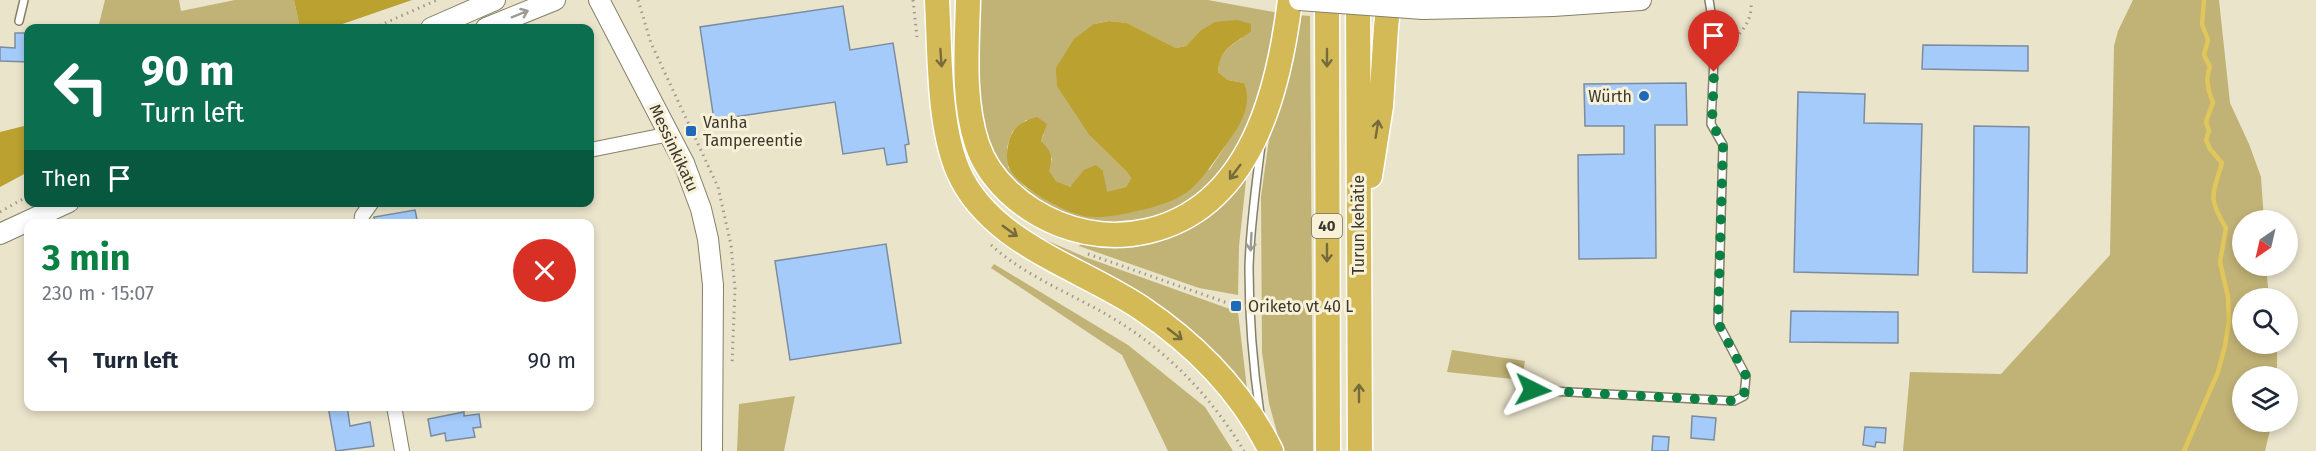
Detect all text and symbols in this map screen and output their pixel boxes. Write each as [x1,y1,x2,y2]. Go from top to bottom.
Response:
one-way arrow [511,8,529,19]
pin [1688,10,1739,72]
icon: arrive [1697,19,1730,52]
text: 90 m [141,46,235,96]
icon: left [42,48,120,126]
one-way arrow [935,48,946,68]
one-way arrow [1321,48,1333,68]
place label: Würth [1588,87,1632,106]
marker: Würth [1637,89,1651,103]
text: Turn left [141,97,244,129]
street label: Messinkikatu [645,101,703,195]
place label: Vanha Tampereentie [703,113,803,150]
one-way arrow [1372,120,1383,140]
marker: Vanha Tampereentie [684,124,698,138]
icon: arrive [103,162,136,195]
one-way arrow [1228,164,1241,180]
text: Then [42,165,91,192]
street label: Turun kehätie [1349,175,1368,275]
north arrow [2232,210,2298,276]
map controls [2232,210,2298,432]
road number: 40 [1312,214,1342,238]
one-way arrow [1001,225,1017,238]
one-way arrow [1245,232,1256,252]
text: 3 min [42,236,131,280]
button: close [513,239,576,302]
one-way arrow [1321,243,1333,263]
text: 230 m · 15:07 [42,281,154,305]
button: search [2232,288,2298,354]
place label: Oriketo vt 40 L [1248,297,1353,316]
marker: Oriketo vt 40 L [1229,299,1243,313]
one-way arrow [1167,327,1183,340]
icon: left [42,344,75,377]
text: Turn left [93,347,178,374]
text: 90 m [527,347,576,374]
position arrow [1501,358,1565,422]
button: layers [2232,366,2298,432]
one-way arrow [1354,383,1365,403]

